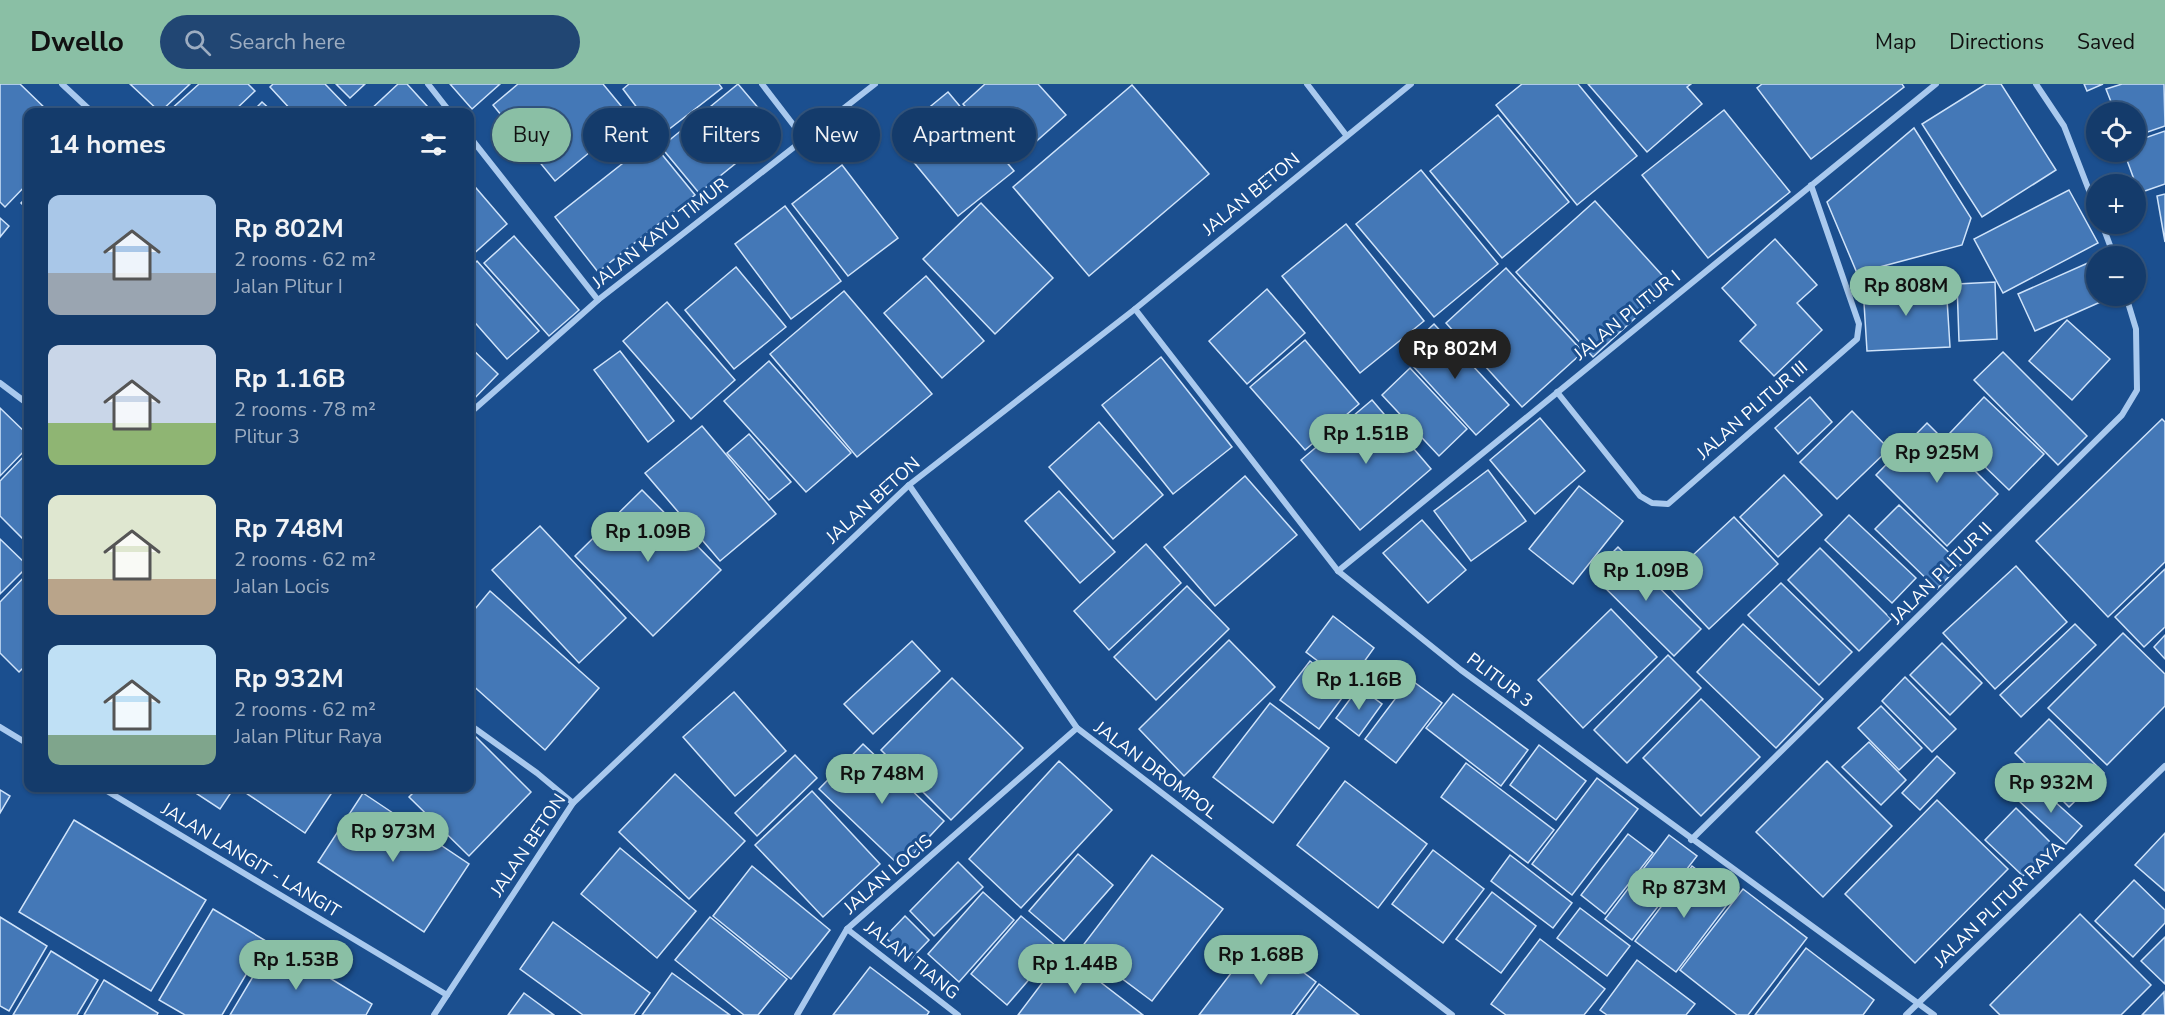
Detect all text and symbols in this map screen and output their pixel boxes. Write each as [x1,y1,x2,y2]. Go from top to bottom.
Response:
search box [160,15,580,69]
text: Dwello [30,23,124,61]
icon: search [181,26,214,59]
text: Search here [229,27,346,57]
text: Map [1875,28,1916,56]
text: Directions [1949,28,2044,56]
text: Saved [2077,28,2135,56]
map controls [2086,102,2146,306]
button: locate [2086,102,2146,162]
chip: Buy [492,108,571,162]
chip: Rent [583,108,669,162]
chip: Filters [681,108,781,162]
chip: New [793,108,880,162]
chip: Apartment [892,108,1036,162]
text: 14 homes [48,127,166,162]
icon: filters [417,128,450,161]
street label: JALAN BETON [1196,147,1305,241]
street label: JALAN KAYU TIMUR [586,172,733,294]
button: + [2086,174,2146,234]
text: Rp 802M [234,211,344,246]
icon: home [96,219,168,291]
text: 2 rooms · 62 m² [234,246,376,273]
button: − [2086,246,2146,306]
street label: JALAN PLITUR I [1568,265,1685,366]
pin: Rp 808M [1851,266,1961,317]
text: Rp 808M [1864,272,1948,299]
text: Jalan Plitur I [234,273,343,300]
pin: Rp 802M [1400,329,1510,380]
text: Rp 802M [1413,335,1497,362]
street label: JALAN PLITUR III [1691,355,1813,466]
text: Rp 1.16B [234,361,346,396]
icon: home [96,369,168,441]
text: 2 rooms · 78 m² [234,396,376,423]
pin: Rp 1.51B [1304,414,1428,465]
text: Rp 1.51B [1323,420,1409,447]
text: Plitur 3 [234,423,300,450]
pin: Rp 925M [1882,433,1992,484]
text: Rp 925M [1895,439,1979,466]
street label: JALAN BETON [820,451,925,549]
text: Rp 748M [234,511,344,546]
pin: Rp 1.09B [586,512,710,563]
street label: JALAN PLITUR II [1884,517,1997,630]
text: Rp 1.09B [605,518,691,545]
icon: home [96,519,168,591]
text: 2 rooms · 62 m² [234,546,376,573]
pin: Rp 1.09B [1584,551,1708,602]
text: Rp 1.09B [1603,557,1689,584]
text: Jalan Locis [234,573,330,600]
street label: PLITUR 3 [1462,647,1538,713]
pin: Rp 1.16B [1297,660,1421,711]
text: Rp 932M [234,661,344,696]
text: Rp 1.16B [1316,666,1402,693]
icon: home [96,669,168,741]
text: 2 rooms · 62 m² [234,696,376,723]
street label: JALAN DROMPOL [1089,715,1223,824]
text: Jalan Plitur Raya [234,723,382,750]
pin: Rp 748M [827,754,937,805]
text: Rp 748M [840,760,924,787]
pin: Rp 932M [1996,763,2106,814]
text: Rp 932M [2009,769,2093,796]
street label: JALAN BETON [484,789,571,902]
street label: JALAN LANGIT - LANGIT [156,796,345,923]
pin: Rp 973M [338,812,448,863]
text: Rp 973M [351,818,435,845]
street label: JALAN LOCIS [838,829,937,920]
street label: JALAN PLITUR RAYA [1928,836,2069,973]
pin: Rp 873M [1629,868,1739,919]
text: Rp 873M [1642,874,1726,901]
street label: JALAN TIANG [859,915,964,1005]
pin: Rp 1.68B [1199,935,1323,986]
pin: Rp 1.53B [234,940,358,991]
text: Rp 1.68B [1218,941,1304,968]
pin: Rp 1.44B [1013,944,1137,995]
text: Rp 1.53B [253,946,339,973]
text: Rp 1.44B [1032,950,1118,977]

